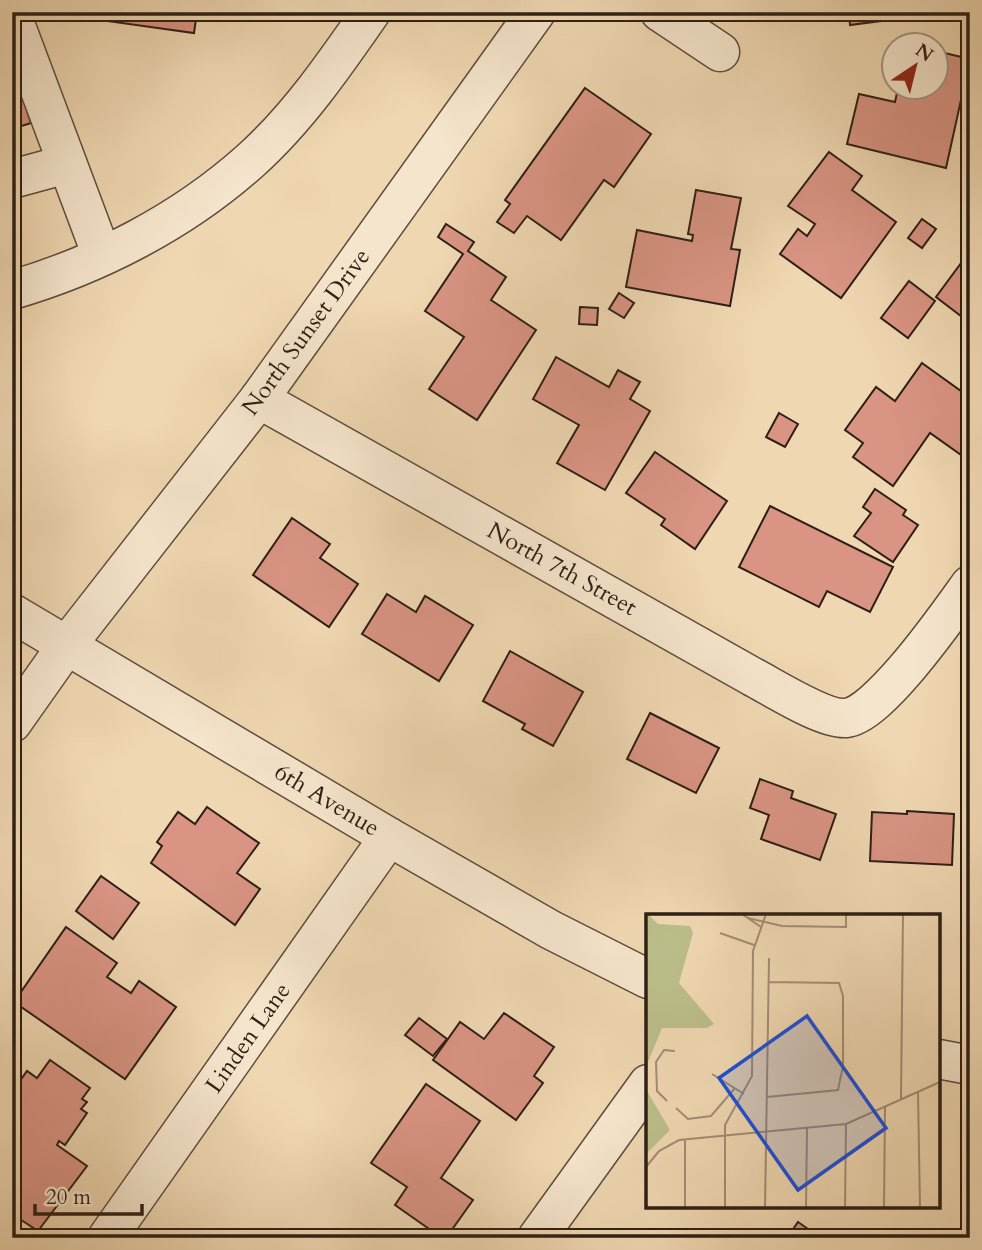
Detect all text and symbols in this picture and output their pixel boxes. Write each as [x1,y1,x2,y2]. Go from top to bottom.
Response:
north arrow [880,32,950,102]
text: N [910,38,939,69]
street label: North Sunset Drive [234,242,378,422]
street label: North 7th Street [481,514,643,624]
street label: 6th Avenue [268,756,386,844]
inset map [646,914,940,1208]
street label: Linden Lane [198,976,298,1100]
scale bar [35,1173,142,1217]
text: 20 m [46,1183,91,1212]

